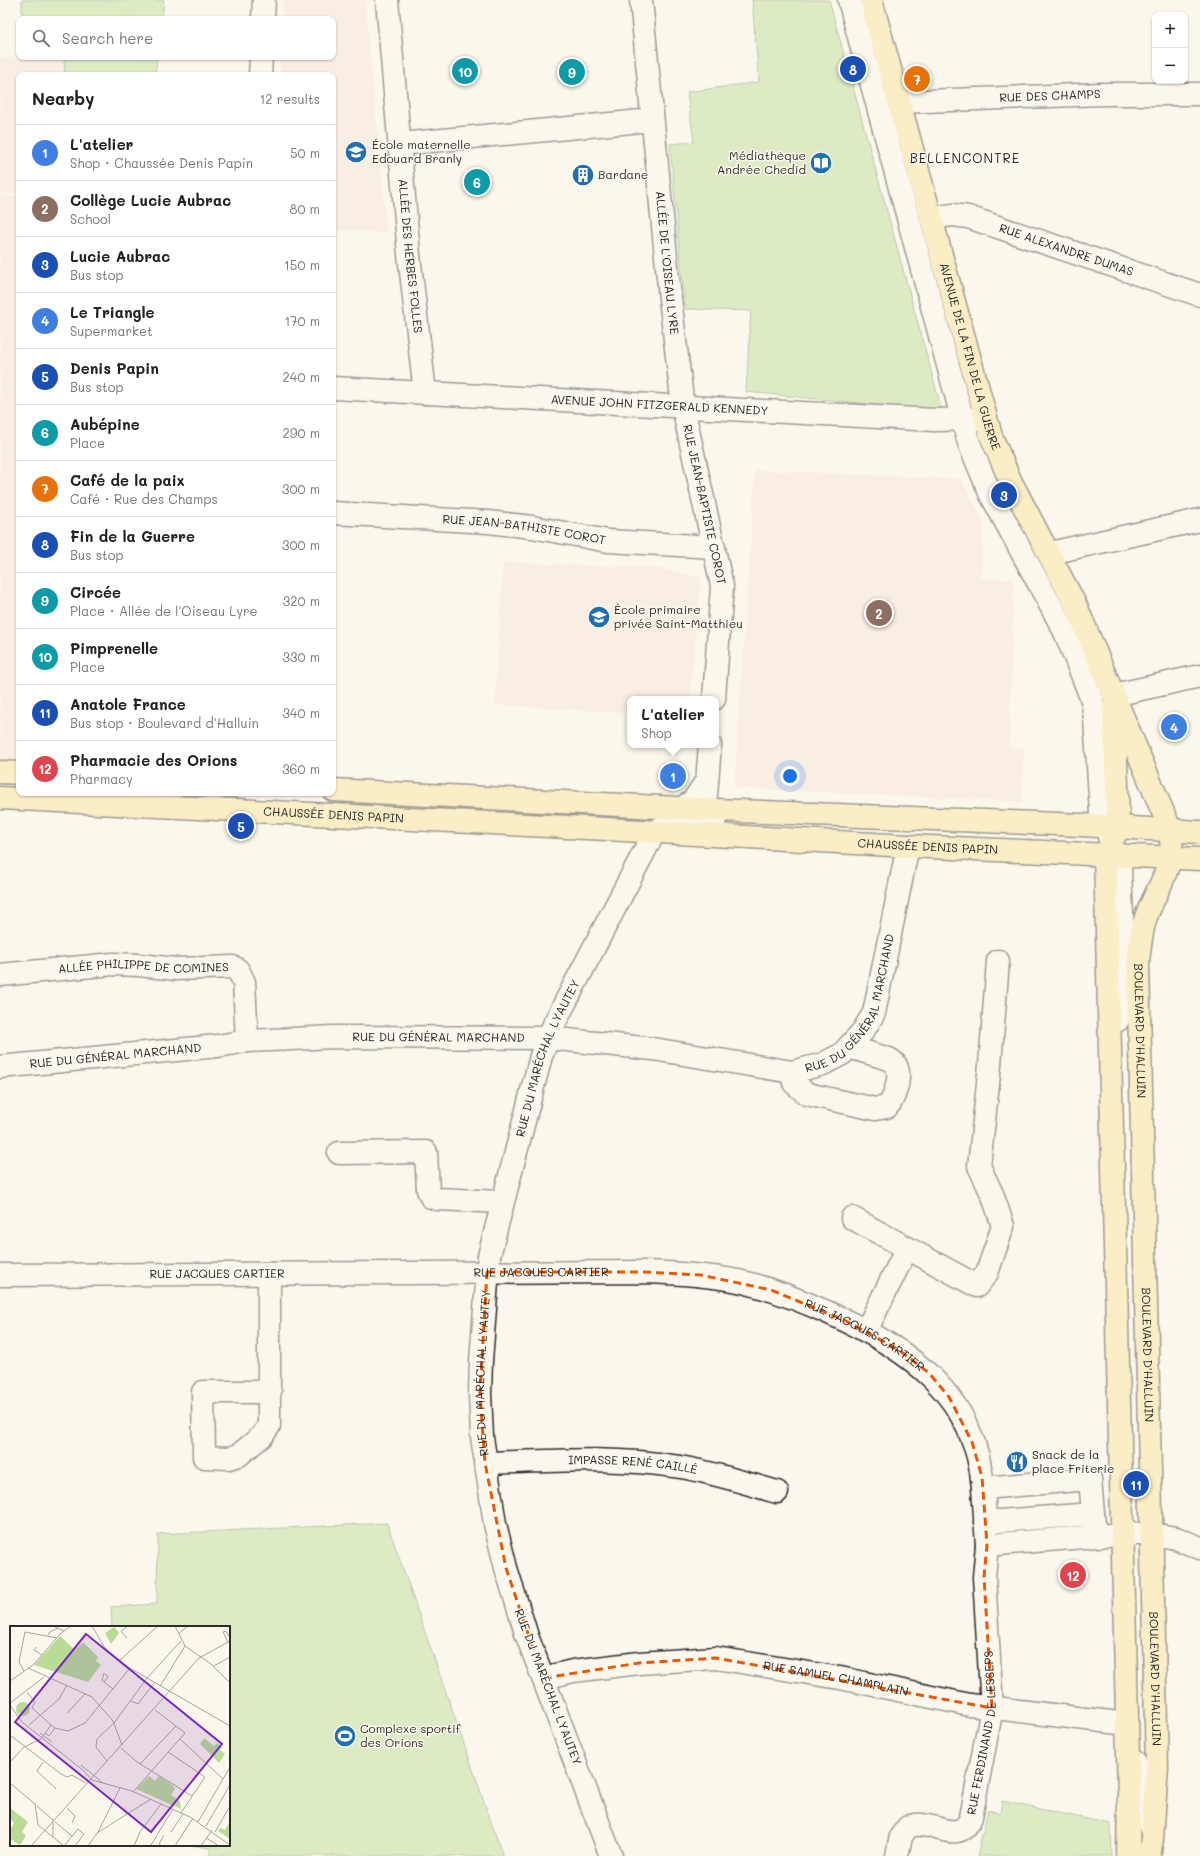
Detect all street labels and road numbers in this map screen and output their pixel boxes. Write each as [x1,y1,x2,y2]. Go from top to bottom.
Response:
street label: RUE DES CHAMPS [999,85,1101,105]
street label: ALLÉE DES HERBES FOLLES [395,178,427,334]
street label: ALLÉE DE L'OISEAU LYRE [653,190,683,335]
street label: RUE ALEXANDRE DUMAS [997,219,1136,279]
street label: AVENUE DE LA FIN DE LA GUERRE [937,261,1005,453]
street label: AVENUE JOHN FITZGERALD KENNEDY [550,391,769,418]
street label: RUE JEAN-BAPTISTE COROT [680,423,731,586]
street label: RUE JEAN-BATHISTE COROT [442,510,607,547]
street label: CHAUSSÉE DENIS PAPIN [263,802,404,826]
street label: CHAUSSÉE DENIS PAPIN [857,834,998,857]
street label: RUE DU GÉNÉRAL MARCHAND [803,932,897,1075]
street label: ALLÉE PHILIPPE DE COMINES [57,955,229,976]
street label: BOULEVARD D'HALLUIN [1131,963,1150,1098]
street label: RUE DU MARÉCHAL LYAUTEY [511,976,583,1138]
street label: RUE DU GÉNÉRAL MARCHAND [352,1028,525,1045]
street label: RUE DU GÉNÉRAL MARCHAND [29,1039,202,1071]
street label: RUE JACQUES CARTIER [473,1263,609,1280]
street label: RUE JACQUES CARTIER [149,1265,285,1281]
street label: BOULEVARD D'HALLUIN [1139,1287,1158,1422]
street label: RUE DU MARÉCHAL LYAUTEY [471,1289,493,1457]
street label: RUE JACQUES CARTIER [803,1294,928,1374]
street label: IMPASSE RENÉ CAILLÉ [568,1451,699,1477]
street label: RUE DU MARÉCHAL LYAUTEY [512,1606,586,1767]
street label: BOULEVARD D'HALLUIN [1146,1611,1165,1746]
street label: RUE FERDINAND DE LESSEPS [963,1650,999,1816]
street label: RUE SAMUEL CHAMPLAIN [762,1657,910,1699]

